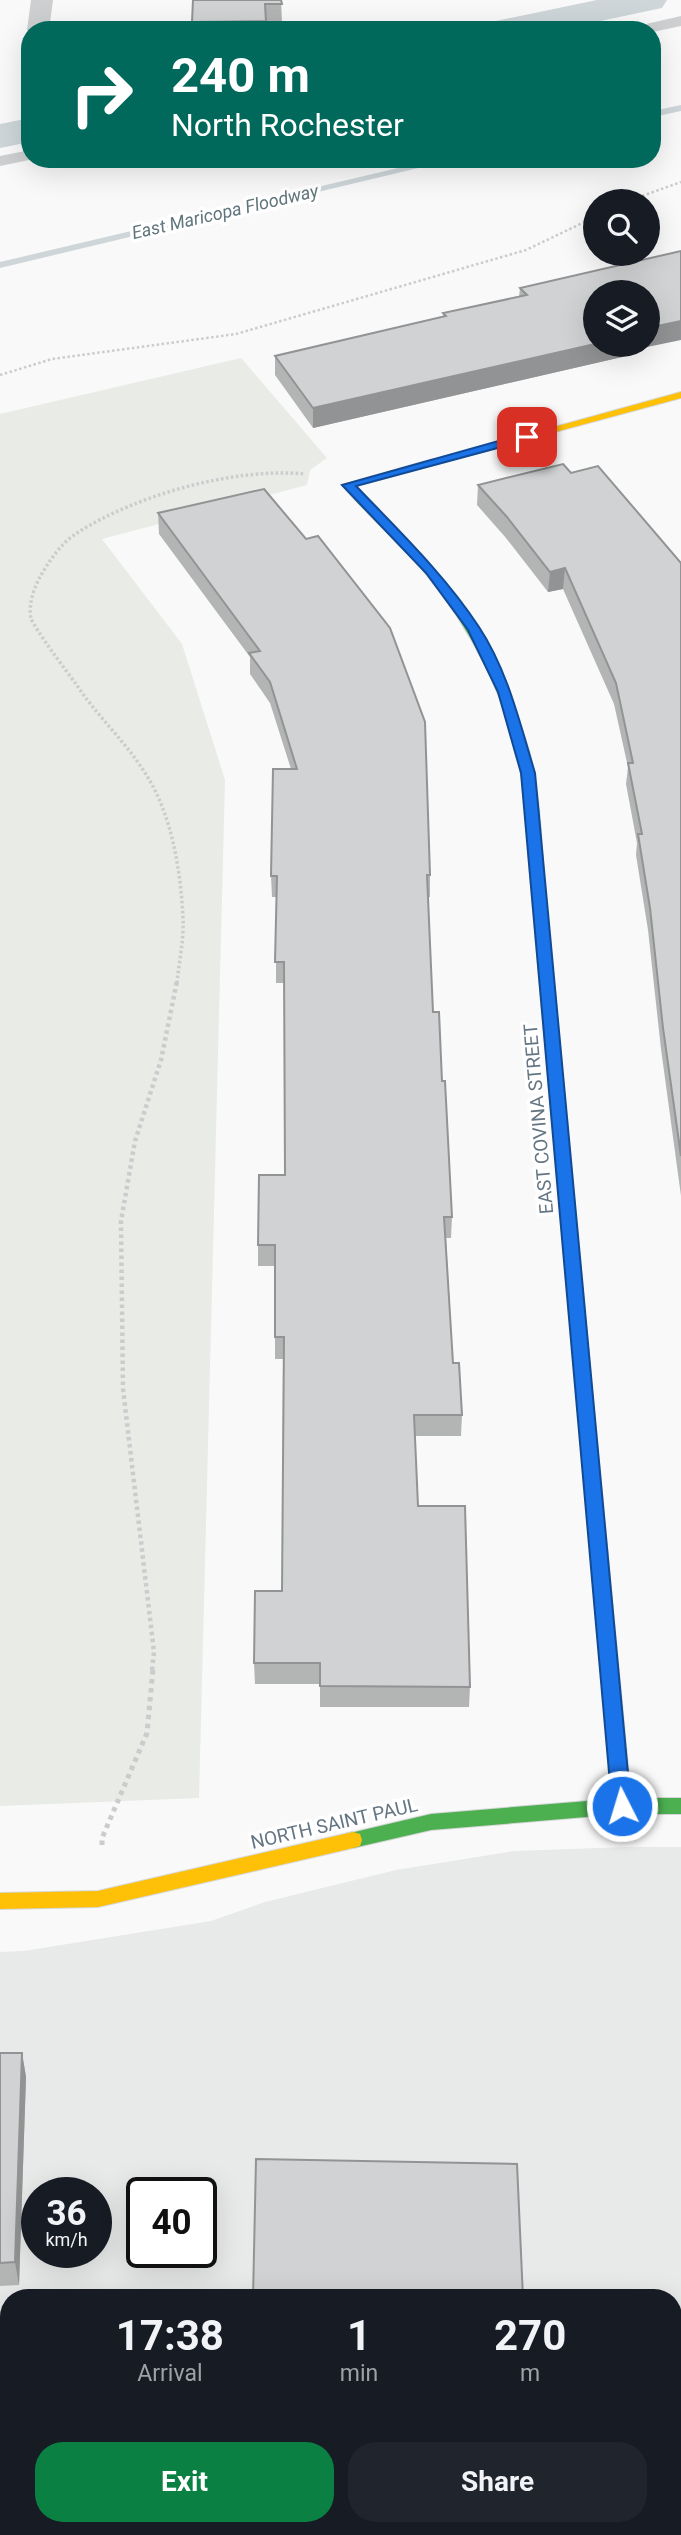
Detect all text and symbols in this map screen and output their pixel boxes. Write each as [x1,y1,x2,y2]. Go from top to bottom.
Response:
text: 240 m [171,47,310,104]
icon: right [56,49,147,140]
text: North Rochester [171,106,404,144]
water label: East Maricopa Floodway [130,180,321,243]
map controls [583,189,660,357]
button: search [583,189,660,266]
button: layers [583,280,660,357]
pin [497,407,557,467]
icon: arrive [508,418,546,456]
street label: EAST COVINA STREET [519,1023,558,1215]
position arrow [585,1769,659,1843]
street label: NORTH SAINT PAUL [248,1793,420,1854]
speed limit sign: 40 [126,2177,217,2268]
text: 36 [46,2193,87,2234]
text: km/h [45,2229,88,2250]
text: 17:38 [116,2311,224,2360]
text: 1 [347,2311,371,2360]
text: 270 [494,2311,566,2360]
text: Arrival [137,2360,203,2387]
text: min [340,2360,378,2387]
text: m [520,2360,540,2387]
button: Exit [35,2442,334,2522]
button: Share [348,2442,647,2522]

